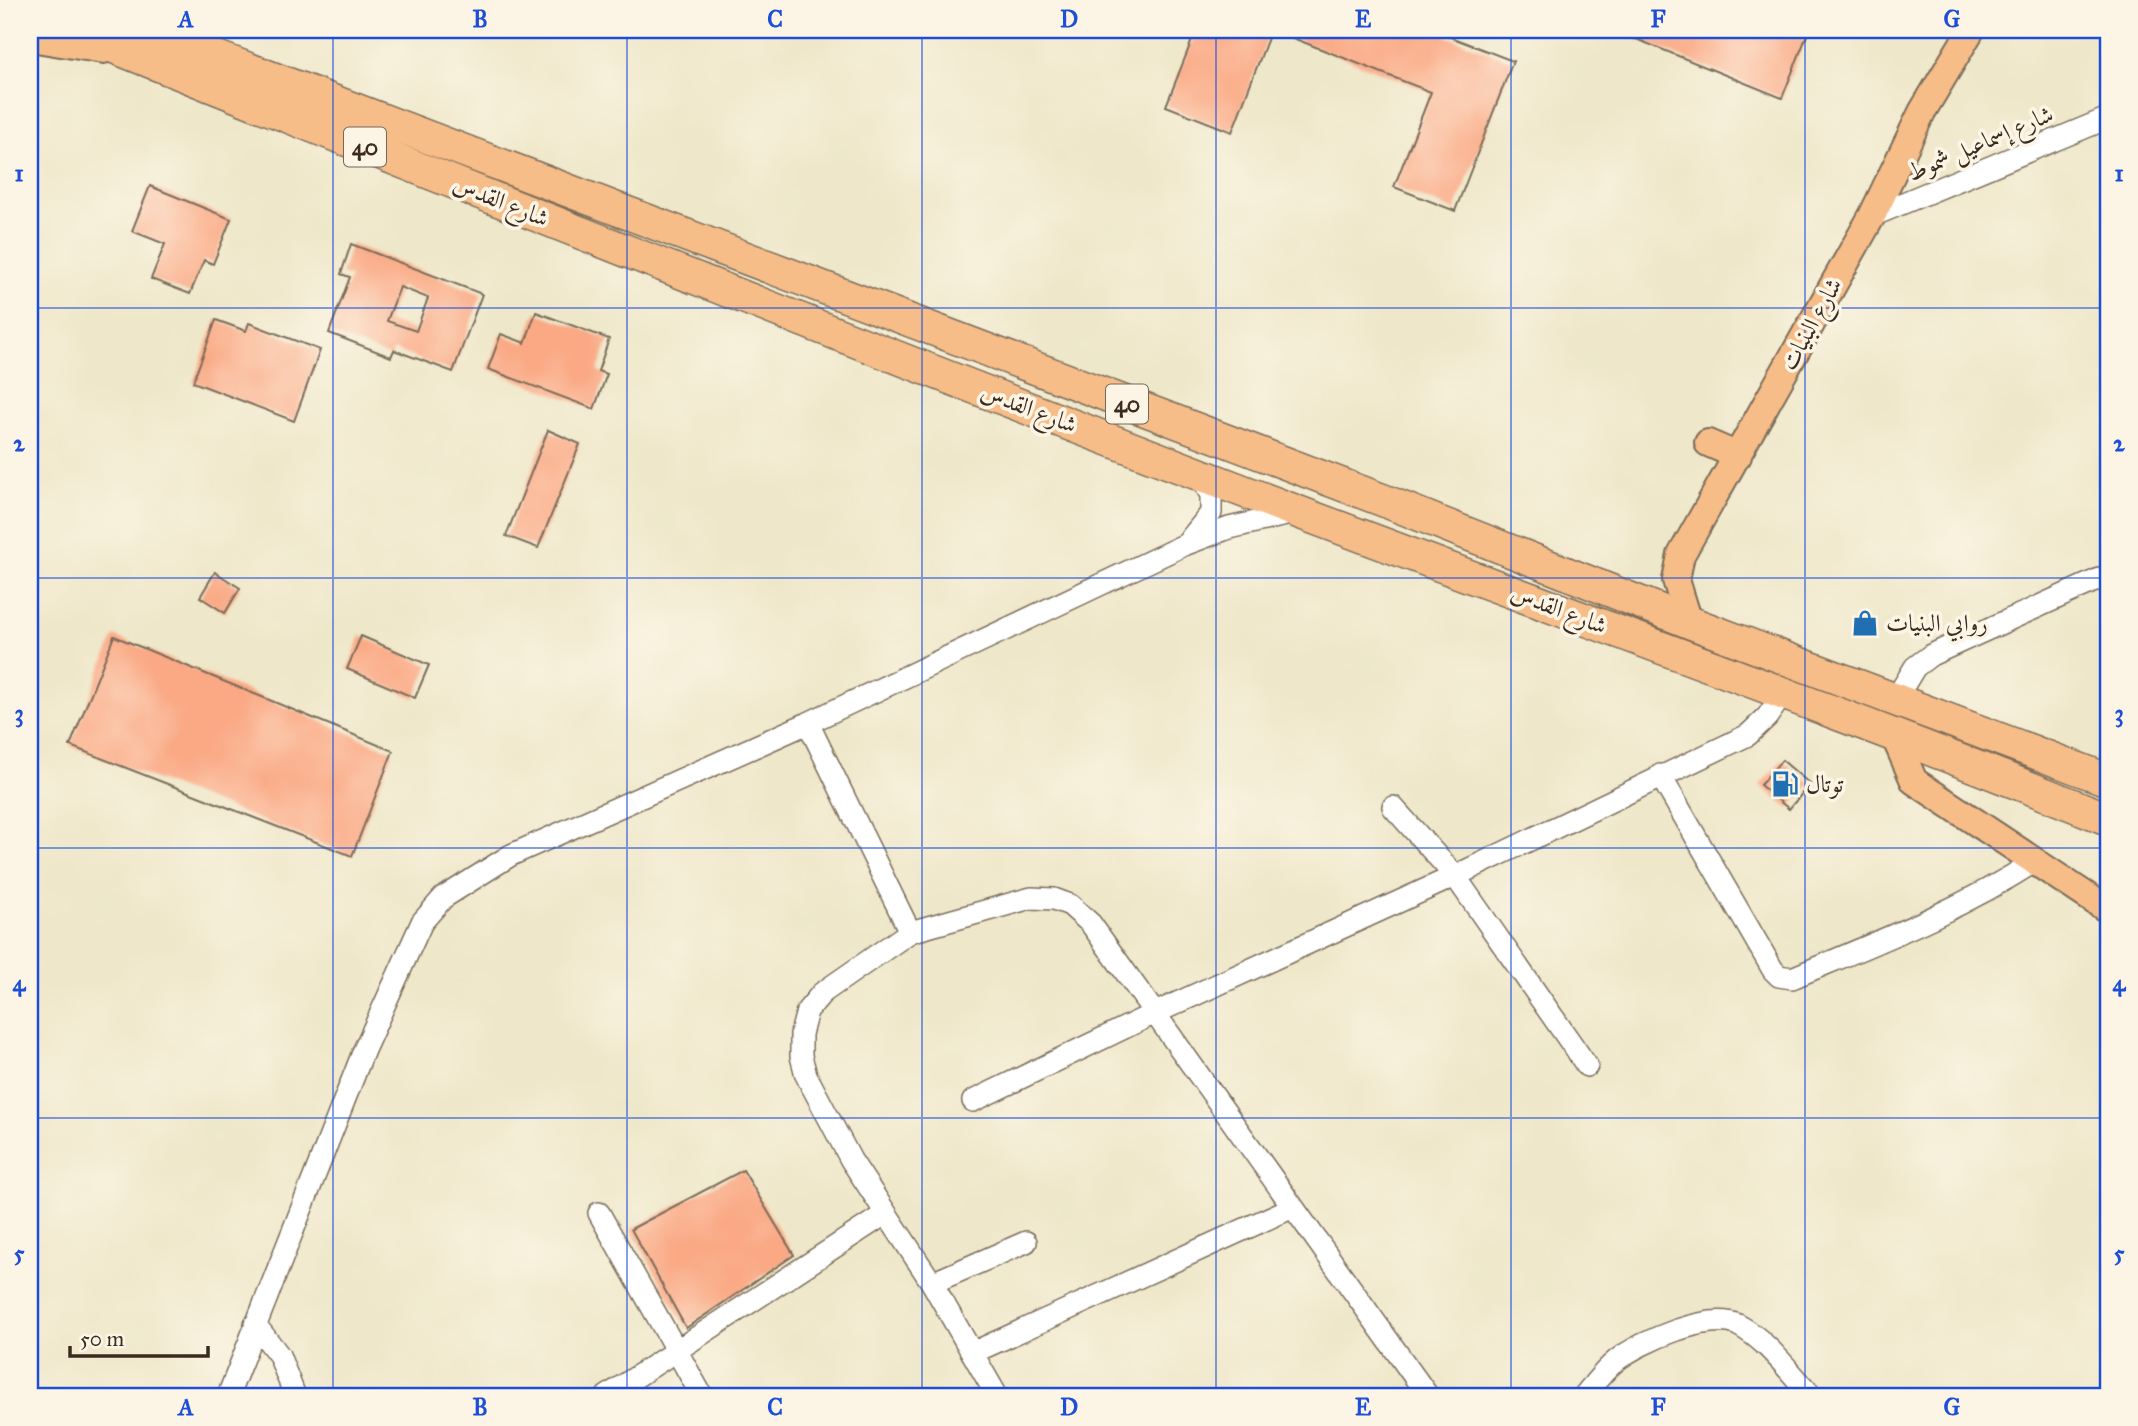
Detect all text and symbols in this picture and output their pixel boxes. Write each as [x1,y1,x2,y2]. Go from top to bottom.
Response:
text: A [176,5,194,33]
text: B [472,5,488,33]
text: C [767,5,783,33]
text: D [1060,5,1078,33]
text: E [1355,5,1372,33]
text: F [1650,5,1666,33]
text: G [1944,5,1961,33]
street label: شارع إسماعيل شموط [1902,99,2060,192]
road number: 40 [344,128,386,166]
text: 1 [14,159,24,187]
text: 1 [2114,159,2124,187]
street label: شارع القدس [447,168,553,238]
street label: شارع البنيات [1773,272,1853,378]
street label: شارع القدس [975,376,1081,445]
road number: 40 [1106,384,1148,424]
text: 2 [13,429,25,457]
text: 2 [2113,429,2125,457]
street label: شارع القدس [1505,577,1611,646]
shop icon: روابي البنيات [1850,608,1880,638]
place label: روابي البنيات [1886,608,1988,642]
text: 3 [14,699,24,728]
text: 3 [2114,699,2124,728]
fuel station icon: توتال [1770,769,1800,799]
place label: توتال [1806,769,1844,799]
text: 4 [13,969,27,997]
text: 4 [2113,969,2127,997]
text: 5 [14,1239,25,1267]
text: 5 [2114,1239,2125,1267]
scale bar [70,1314,208,1358]
text: 50 m [80,1326,125,1352]
text: A [176,1393,194,1421]
text: B [472,1393,488,1421]
text: C [767,1393,783,1421]
text: D [1060,1393,1078,1421]
text: E [1355,1393,1372,1421]
text: F [1650,1393,1666,1421]
text: G [1944,1393,1961,1421]

